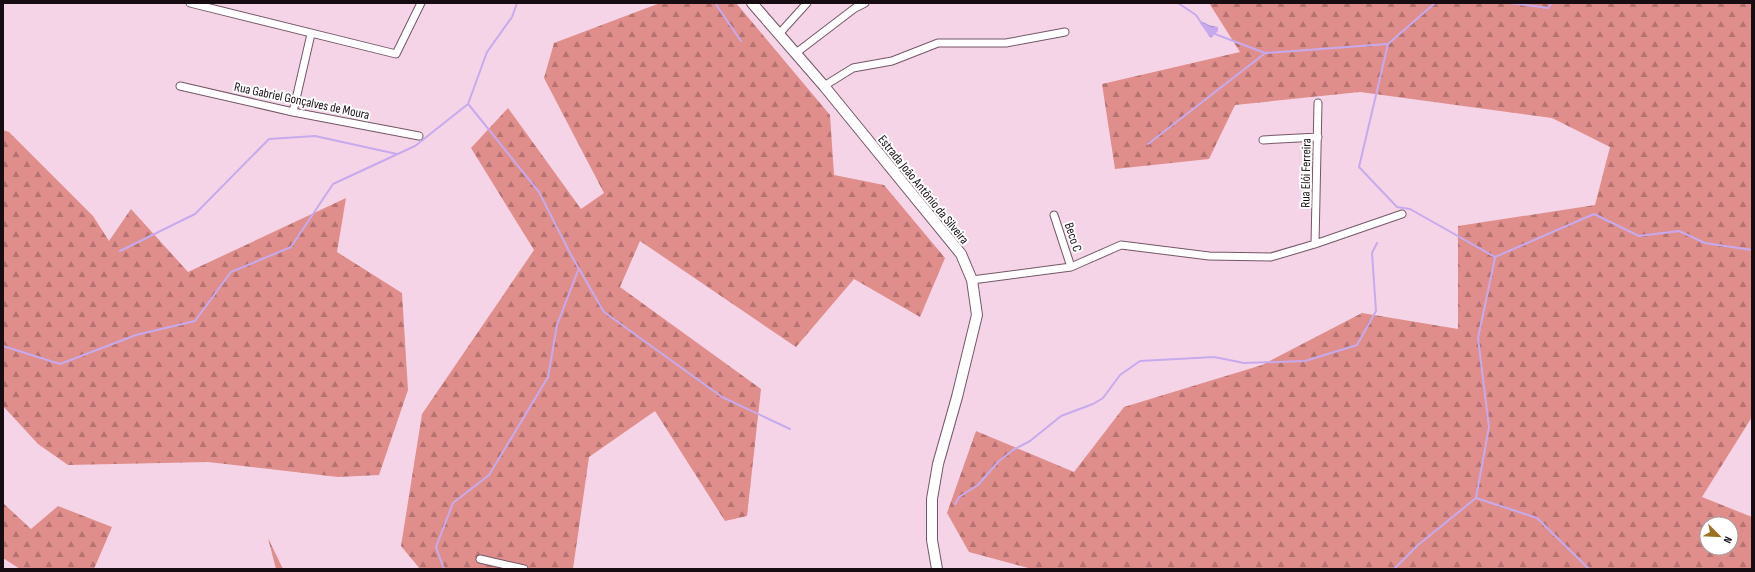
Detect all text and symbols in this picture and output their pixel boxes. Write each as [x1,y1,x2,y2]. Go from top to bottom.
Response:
street label: Rua Gabriel Gonçalves de Moura [233,79,371,123]
street label: Estrada João Antônio da Silveira [874,132,972,247]
street label: Rua Elói Ferreira [1297,138,1315,208]
street label: Beco C [1061,221,1085,254]
north arrow [1699,516,1739,556]
text: N [1720,535,1735,545]

